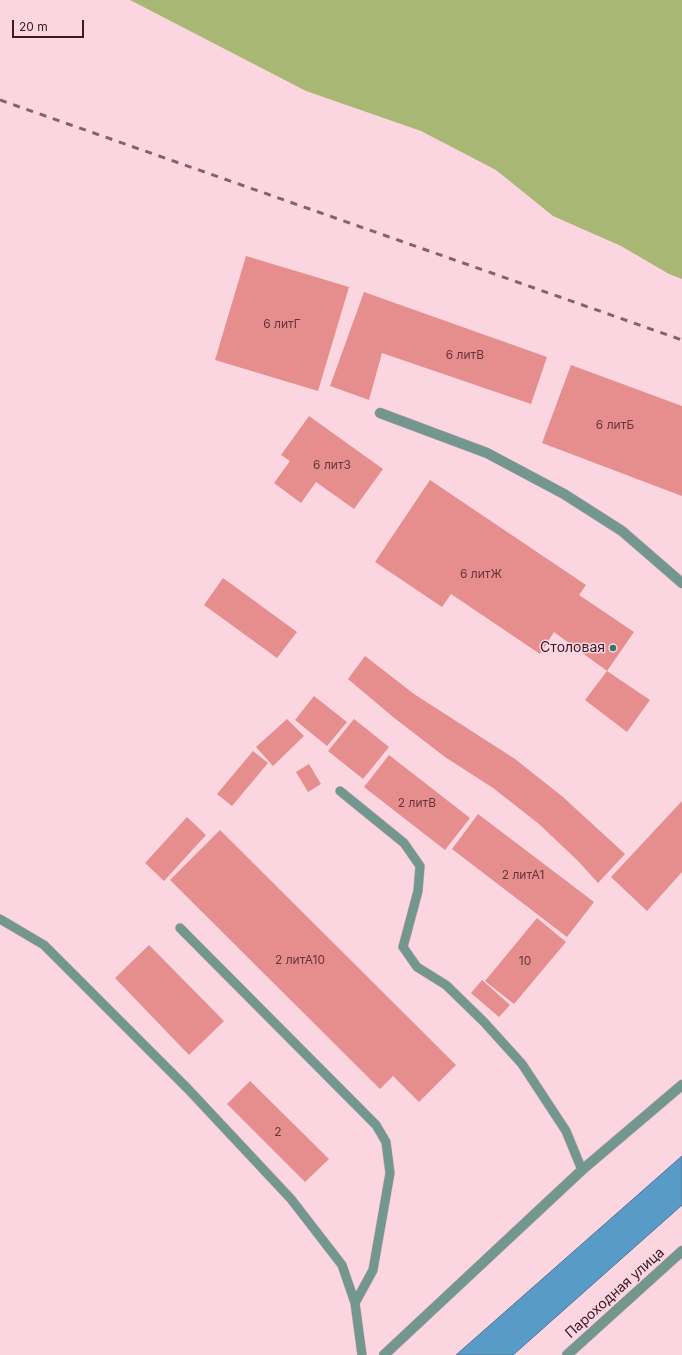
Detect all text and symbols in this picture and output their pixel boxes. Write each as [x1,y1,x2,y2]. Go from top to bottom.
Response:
scale bar [14,12,86,38]
text: 20 m [19,19,48,34]
house number: 6 литГ [263,317,301,331]
house number: 6 литВ [446,348,484,362]
house number: 6 литБ [596,418,634,432]
house number: 6 литЗ [313,458,351,472]
house number: 6 литЖ [460,567,502,581]
place label: Столовая [540,640,605,656]
marker: Столовая [608,643,618,653]
house number: 2 литВ [398,796,436,810]
house number: 2 литА1 [502,868,544,882]
house number: 2 литА10 [275,953,325,967]
house number: 10 [519,954,531,968]
house number: 2 [274,1125,282,1139]
street label: Пароходная улица [562,1244,668,1342]

